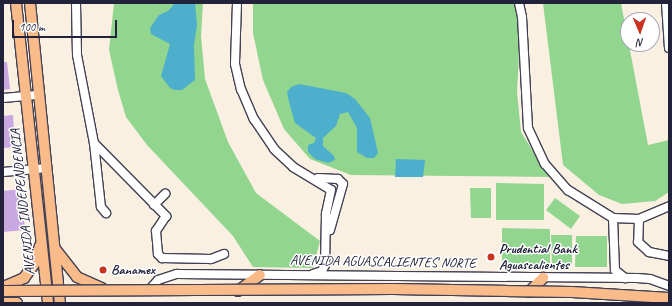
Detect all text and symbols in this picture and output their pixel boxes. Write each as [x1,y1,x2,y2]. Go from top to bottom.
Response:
scale bar [14,12,119,38]
north arrow [620,12,660,52]
text: 100 m [19,19,45,35]
text: N [637,36,644,50]
street label: AVENIDA INDEPENDENCIA [7,128,39,276]
place label: Prudential Bank Aguascalientes [499,241,577,274]
street label: AVENIDA AGUASCALIENTES NORTE [290,252,476,272]
marker: Prudential Bank Aguascalientes [486,252,496,262]
place label: Banamex [111,262,155,278]
marker: Banamex [98,265,108,275]

